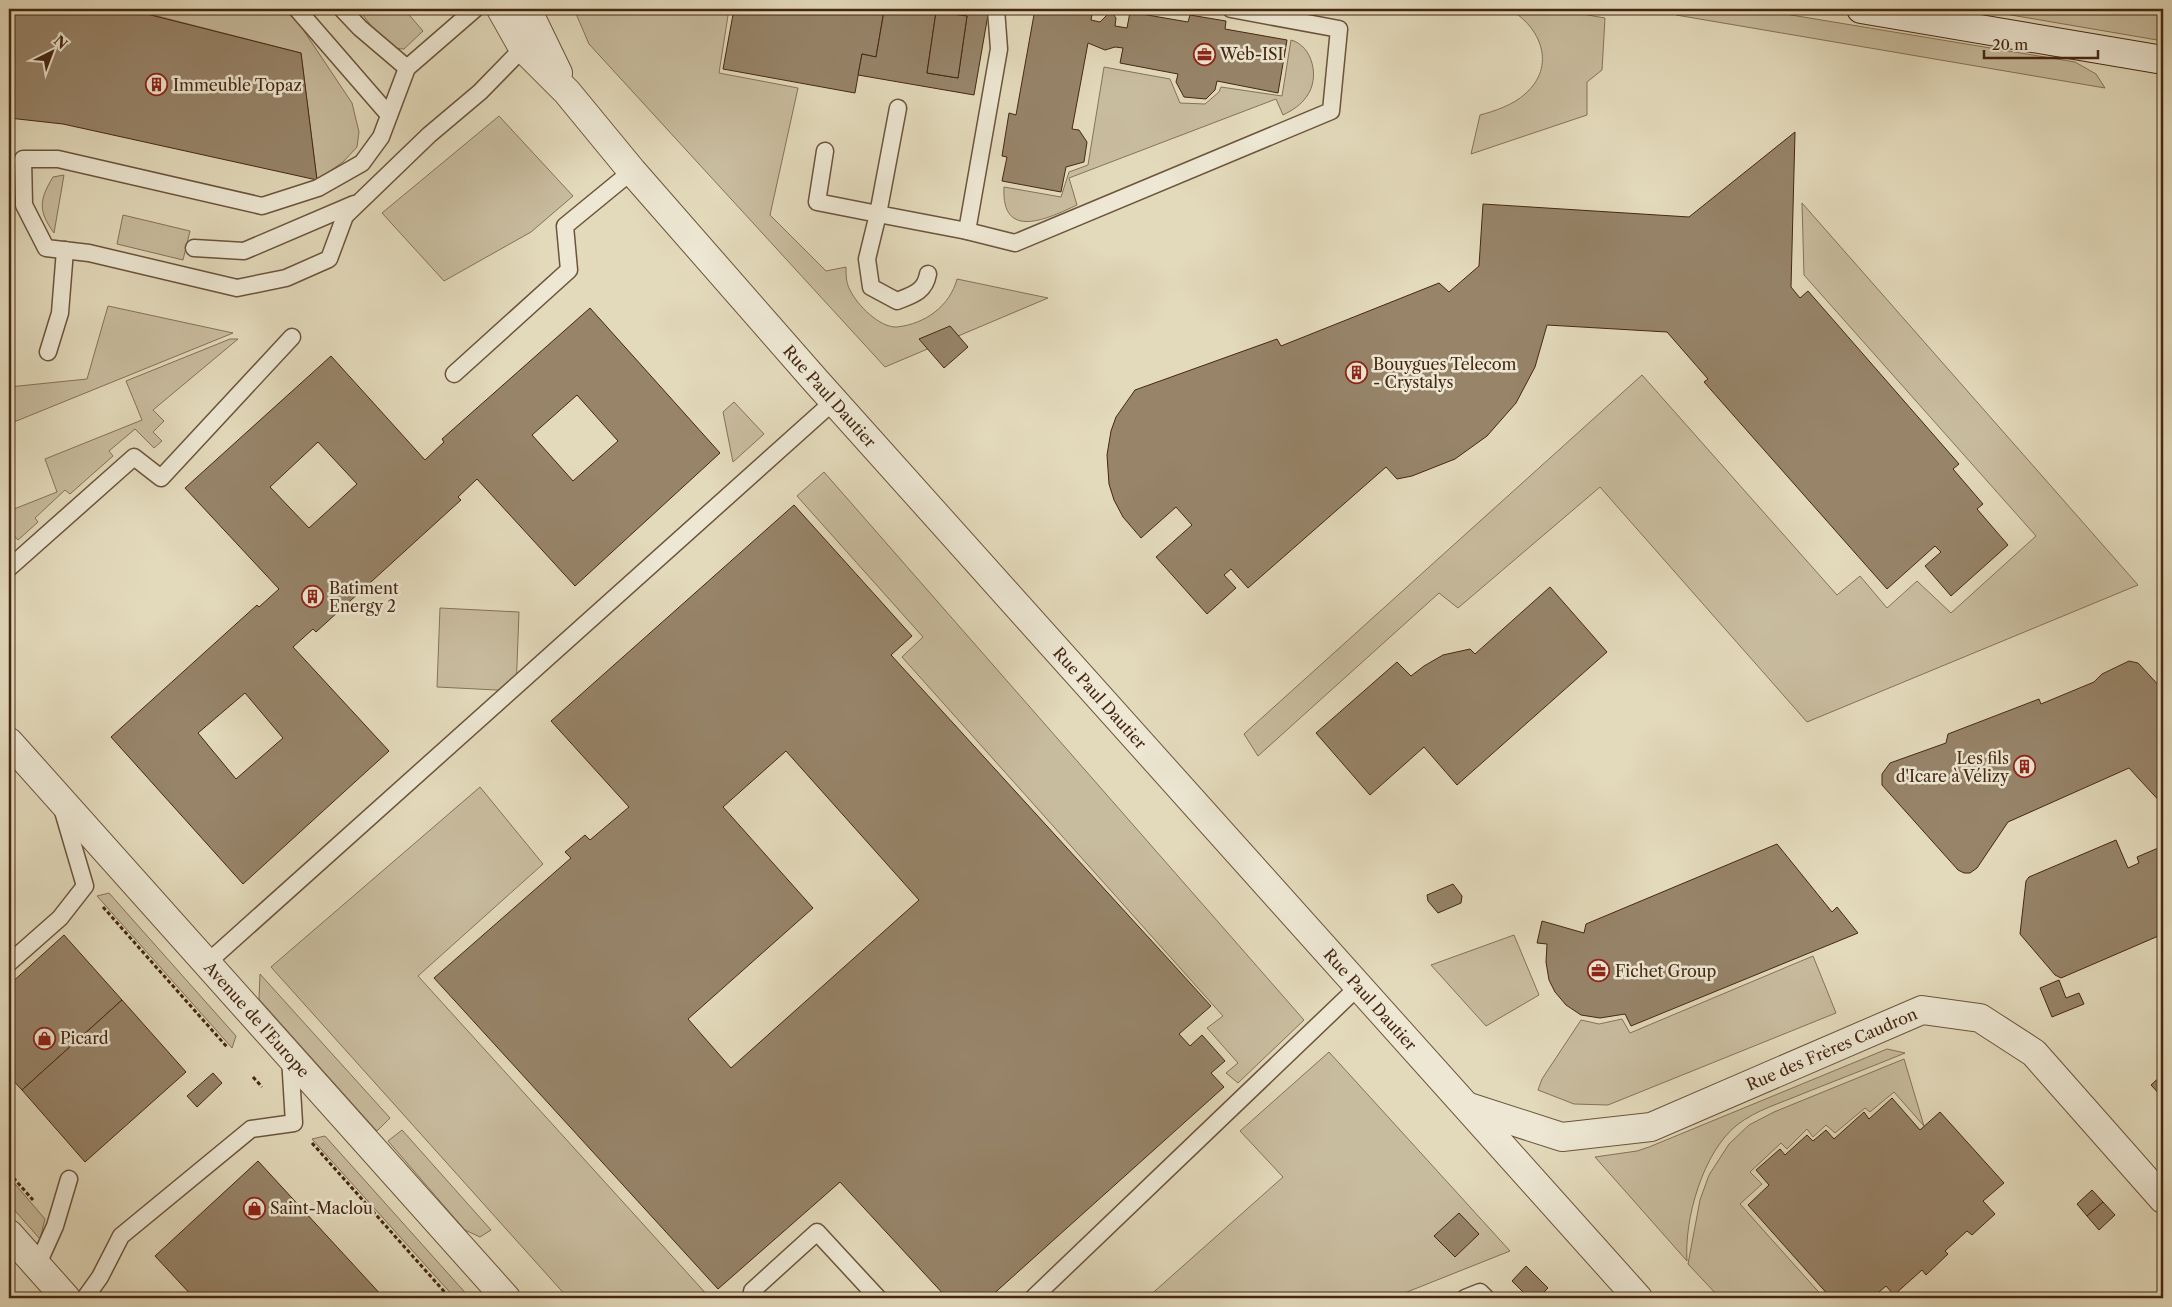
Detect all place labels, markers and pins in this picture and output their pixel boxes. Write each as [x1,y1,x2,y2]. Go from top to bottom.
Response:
office icon: Web-ISI [1192,42,1216,66]
place label: Web-ISI [1219,44,1284,64]
building icon: Immeuble Topaz [145,73,169,97]
place label: Immeuble Topaz [173,75,302,95]
place label: Bouygues Telecom - Crystalys [1373,354,1517,392]
building icon: Bouygues Telecom - Crystalys [1345,361,1369,385]
place label: Batiment Energy 2 [329,578,399,616]
building icon: Batiment Energy 2 [301,585,325,609]
place label: Les fils d'Icare à Vélizy [1896,748,2010,786]
building icon: Les fils d'Icare à Vélizy [2013,755,2037,779]
office icon: Fichet Group [1587,959,1611,983]
place label: Fichet Group [1615,961,1717,981]
shop icon: Picard [32,1026,56,1050]
place label: Picard [60,1028,109,1048]
shop icon: Saint-Maclou [242,1196,266,1220]
place label: Saint-Maclou [270,1198,373,1218]

